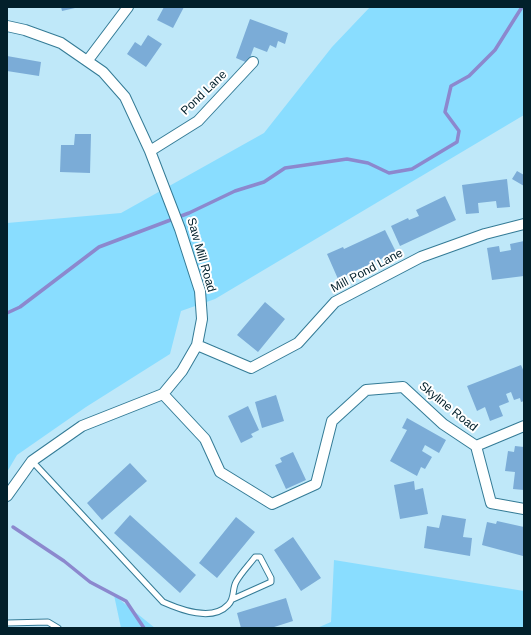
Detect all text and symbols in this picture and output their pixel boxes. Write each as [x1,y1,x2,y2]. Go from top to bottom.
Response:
street label: Pond Lane [178,68,230,118]
street label: Saw Mill Road [184,216,218,294]
street label: Mill Pond Lane [329,246,405,296]
street label: Skyline Road [416,379,480,435]

